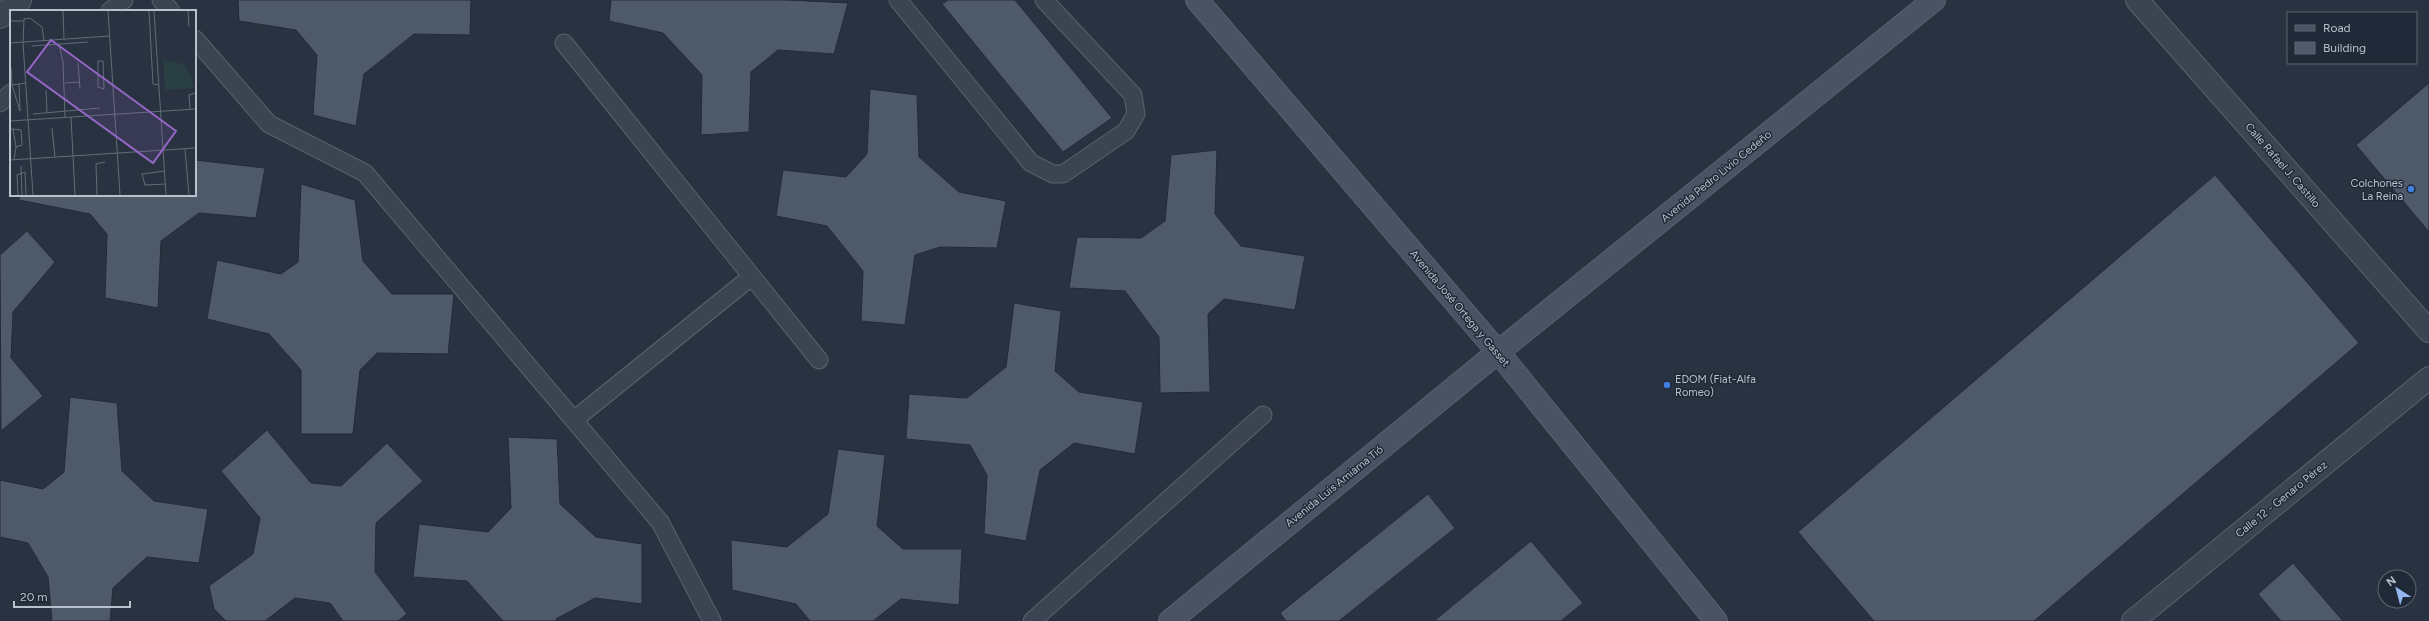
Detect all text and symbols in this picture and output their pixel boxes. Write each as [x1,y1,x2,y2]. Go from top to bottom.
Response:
inset map [10,10,196,196]
legend [2287,12,2417,64]
text: Road [2323,21,2351,35]
text: Building [2323,41,2366,55]
street label: Calle Rafael J. Castillo [2242,120,2323,210]
street label: Avenida Pedro Livio Cedeño [1658,128,1774,225]
place label: Colchones La Reina [2351,177,2403,203]
marker: Colchones La Reina [2406,184,2416,194]
street label: Avenida José Ortega y Gasset [1407,247,1512,369]
place label: EDOM (Fiat-Alfa Romeo) [1675,373,1756,399]
marker: EDOM (Fiat-Alfa Romeo) [1662,380,1672,390]
street label: Avenida Luis Amiama Tió [1283,443,1386,530]
street label: Calle 12 - Genaro Pérez [2233,458,2330,540]
north arrow [2377,569,2417,609]
text: N [2384,574,2399,589]
scale bar [14,583,130,609]
text: 20 m [20,590,48,604]

